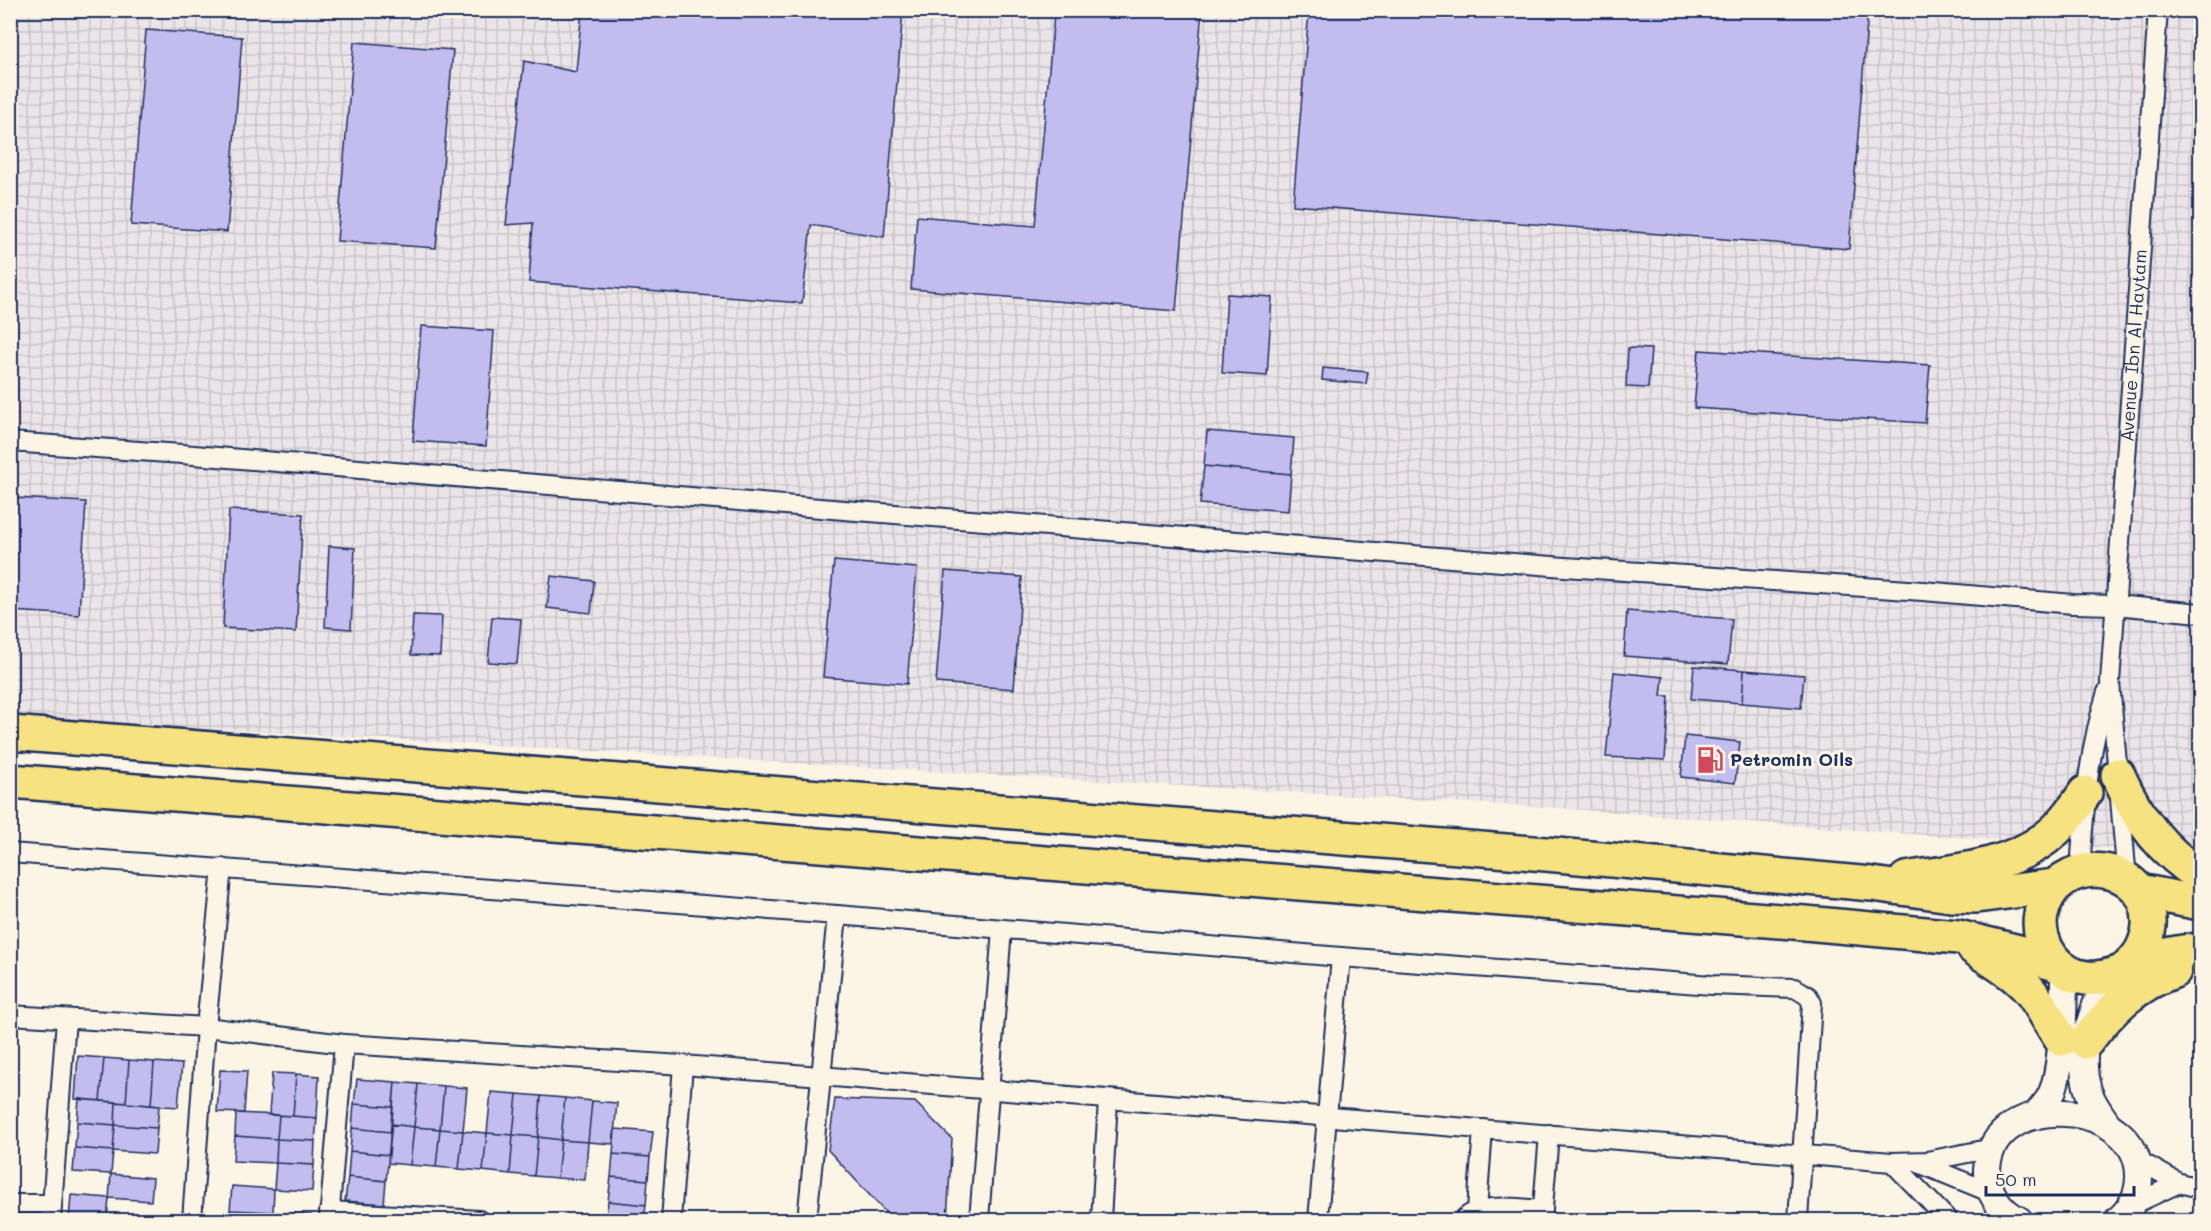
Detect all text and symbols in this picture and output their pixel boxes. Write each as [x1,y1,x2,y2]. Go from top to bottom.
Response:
street label: Avenue Ibn Al Haytam [2114,248,2152,443]
fuel station icon: Petromin Oils [1695,745,1725,775]
place label: Petromin Oils [1730,747,1853,771]
scale bar [1986,1159,2134,1197]
text: 50 m [1995,1167,2037,1191]

